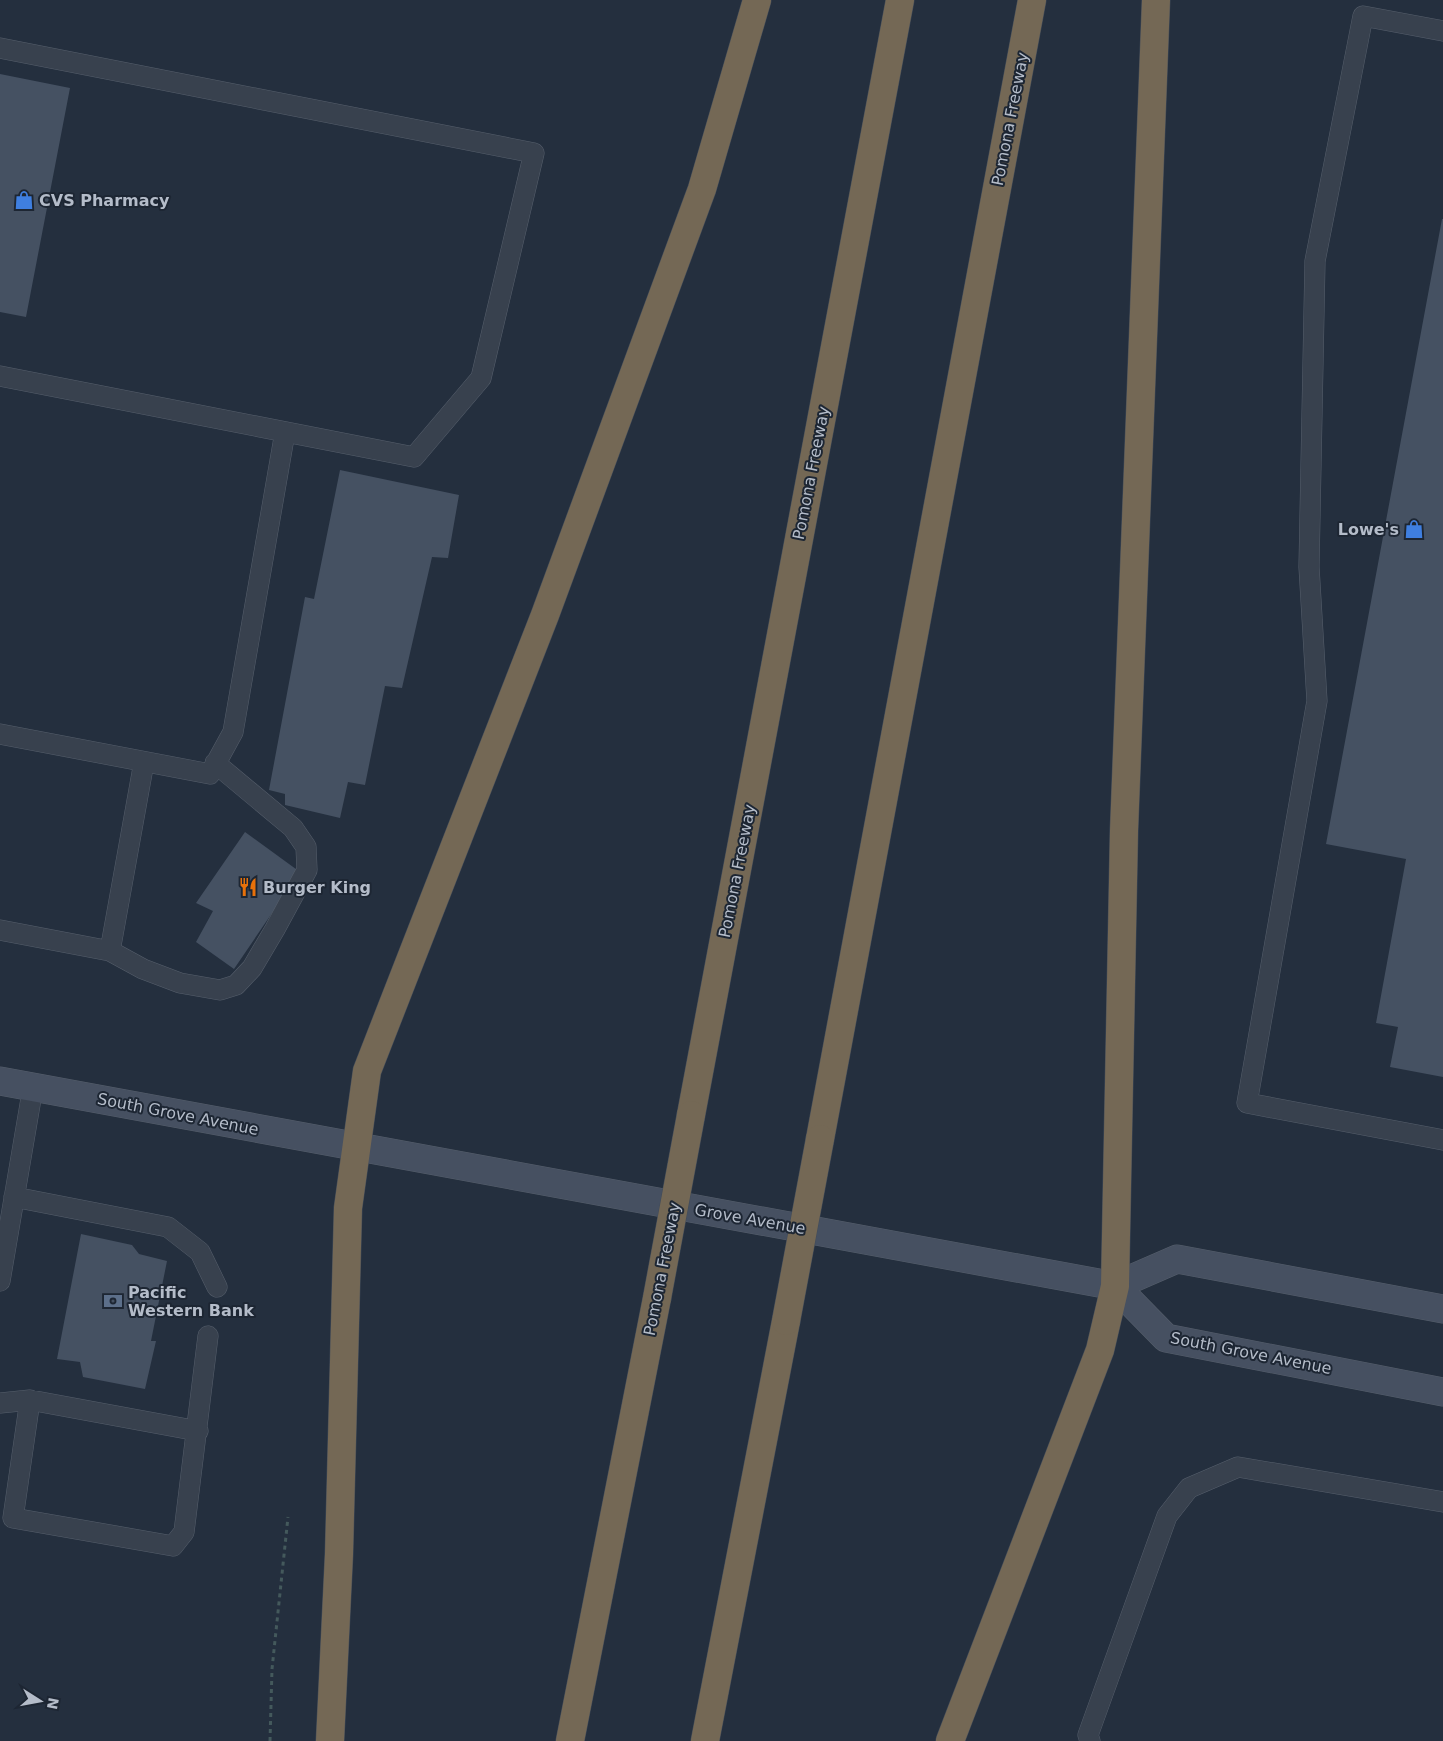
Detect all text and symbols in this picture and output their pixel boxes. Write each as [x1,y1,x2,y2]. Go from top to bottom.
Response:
street label: Pomona Freeway [988,51,1032,187]
shop icon: CVS Pharmacy [13,189,35,211]
place label: CVS Pharmacy [39,191,170,210]
street label: Pomona Freeway [789,405,833,541]
shop icon: Lowe's [1403,518,1425,540]
place label: Lowe's [1338,520,1399,539]
street label: Pomona Freeway [715,803,759,939]
restaurant icon: Burger King [237,876,259,898]
place label: Burger King [263,878,371,897]
street label: South Grove Avenue [96,1089,260,1139]
street label: Grove Avenue [693,1200,807,1238]
street label: Pomona Freeway [640,1201,684,1337]
place label: Pacific Western Bank [128,1283,254,1320]
bank icon: Pacific Western Bank [102,1290,124,1312]
street label: South Grove Avenue [1169,1328,1333,1378]
north arrow [15,1676,65,1726]
text: N [44,1696,62,1711]

